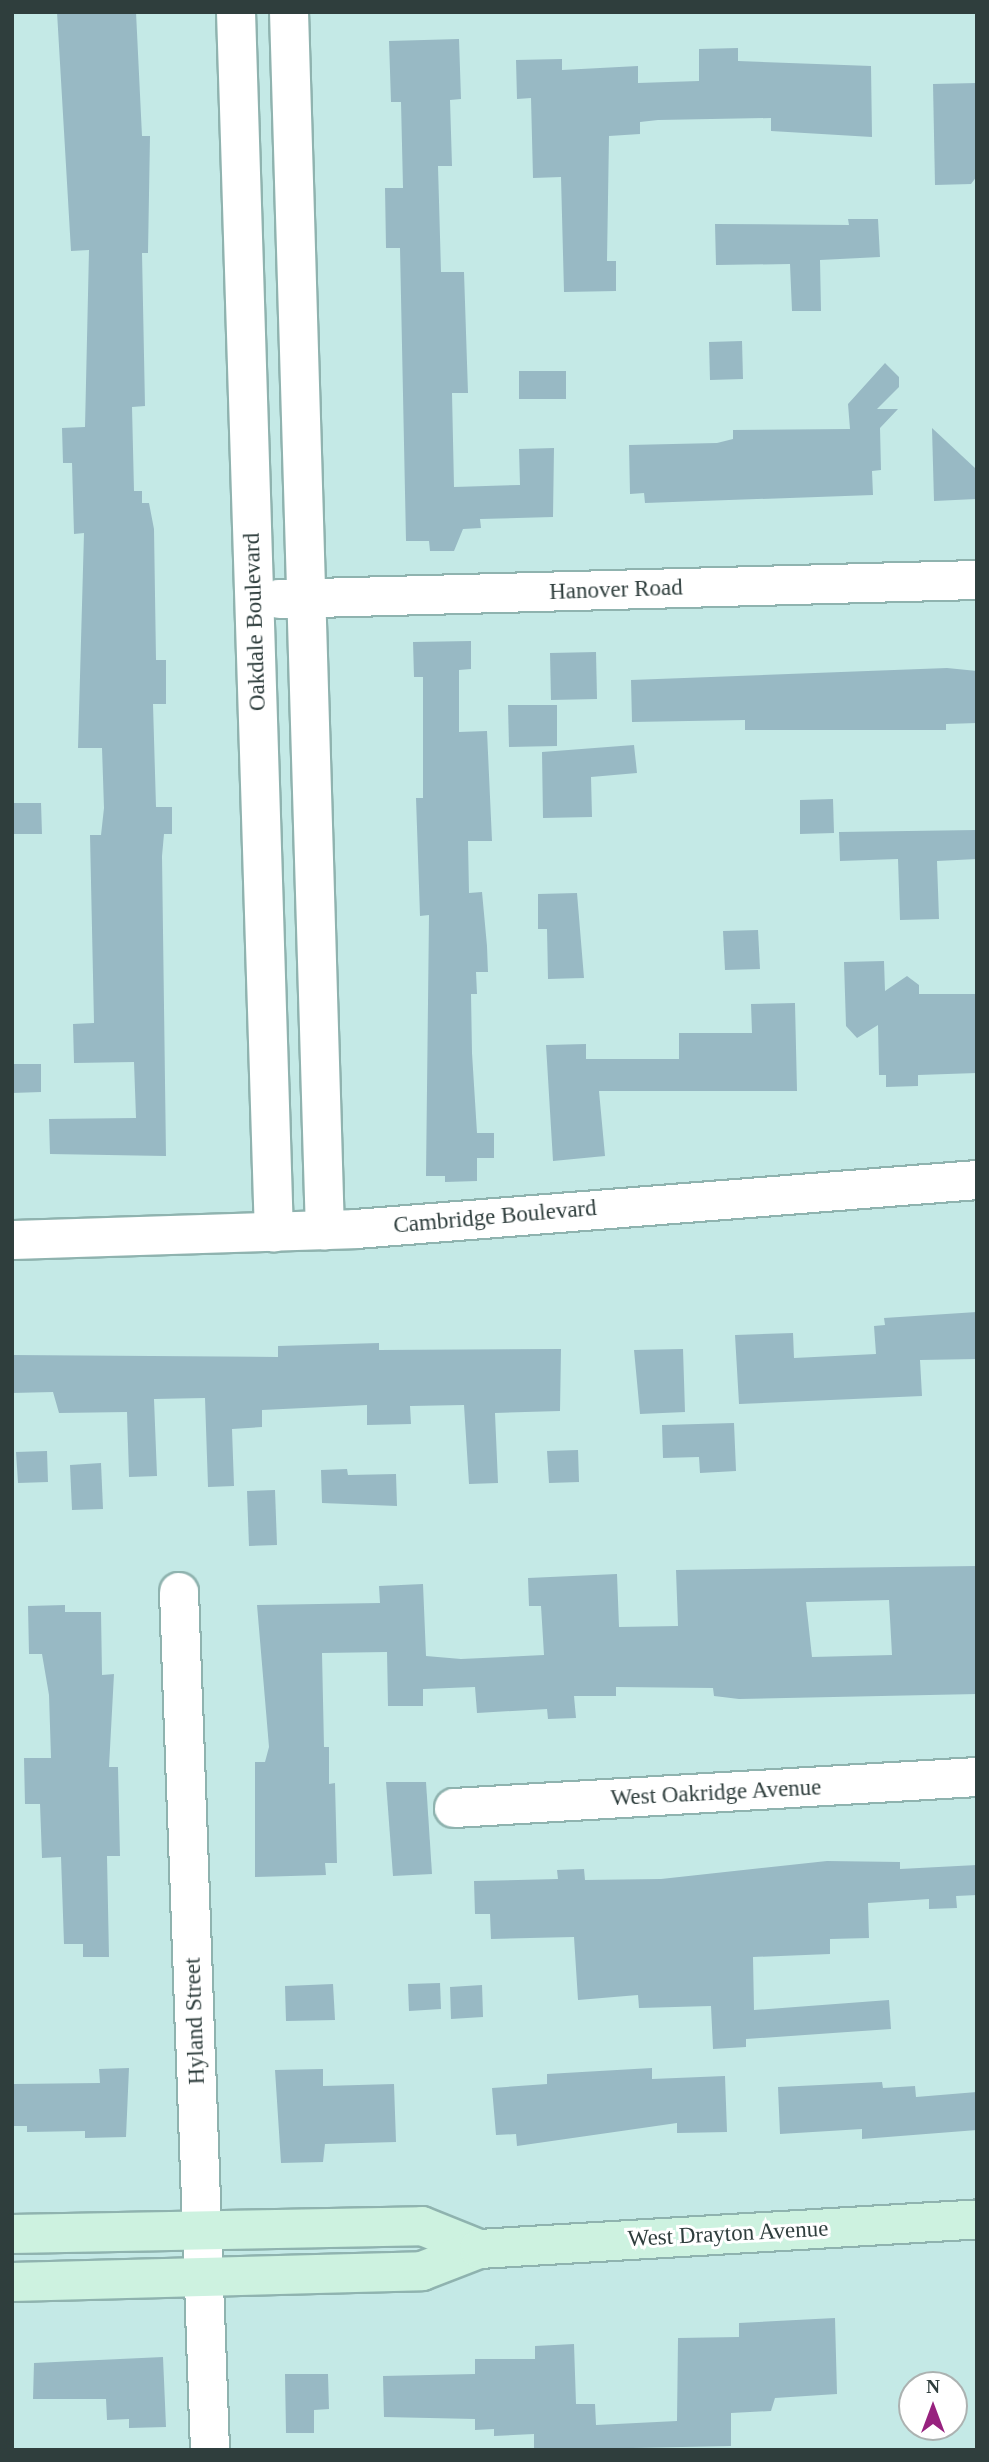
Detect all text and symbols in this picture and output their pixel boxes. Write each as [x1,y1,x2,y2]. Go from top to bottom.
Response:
street label: Oakdale Boulevard [238,532,272,712]
street label: Hanover Road [549,574,683,606]
street label: Cambridge Boulevard [392,1194,598,1240]
street label: West Oakridge Avenue [609,1774,823,1812]
street label: Hyland Street [179,1957,211,2085]
street label: West Drayton Avenue [626,2215,830,2253]
north arrow [898,2371,968,2441]
text: N [926,2376,940,2397]

